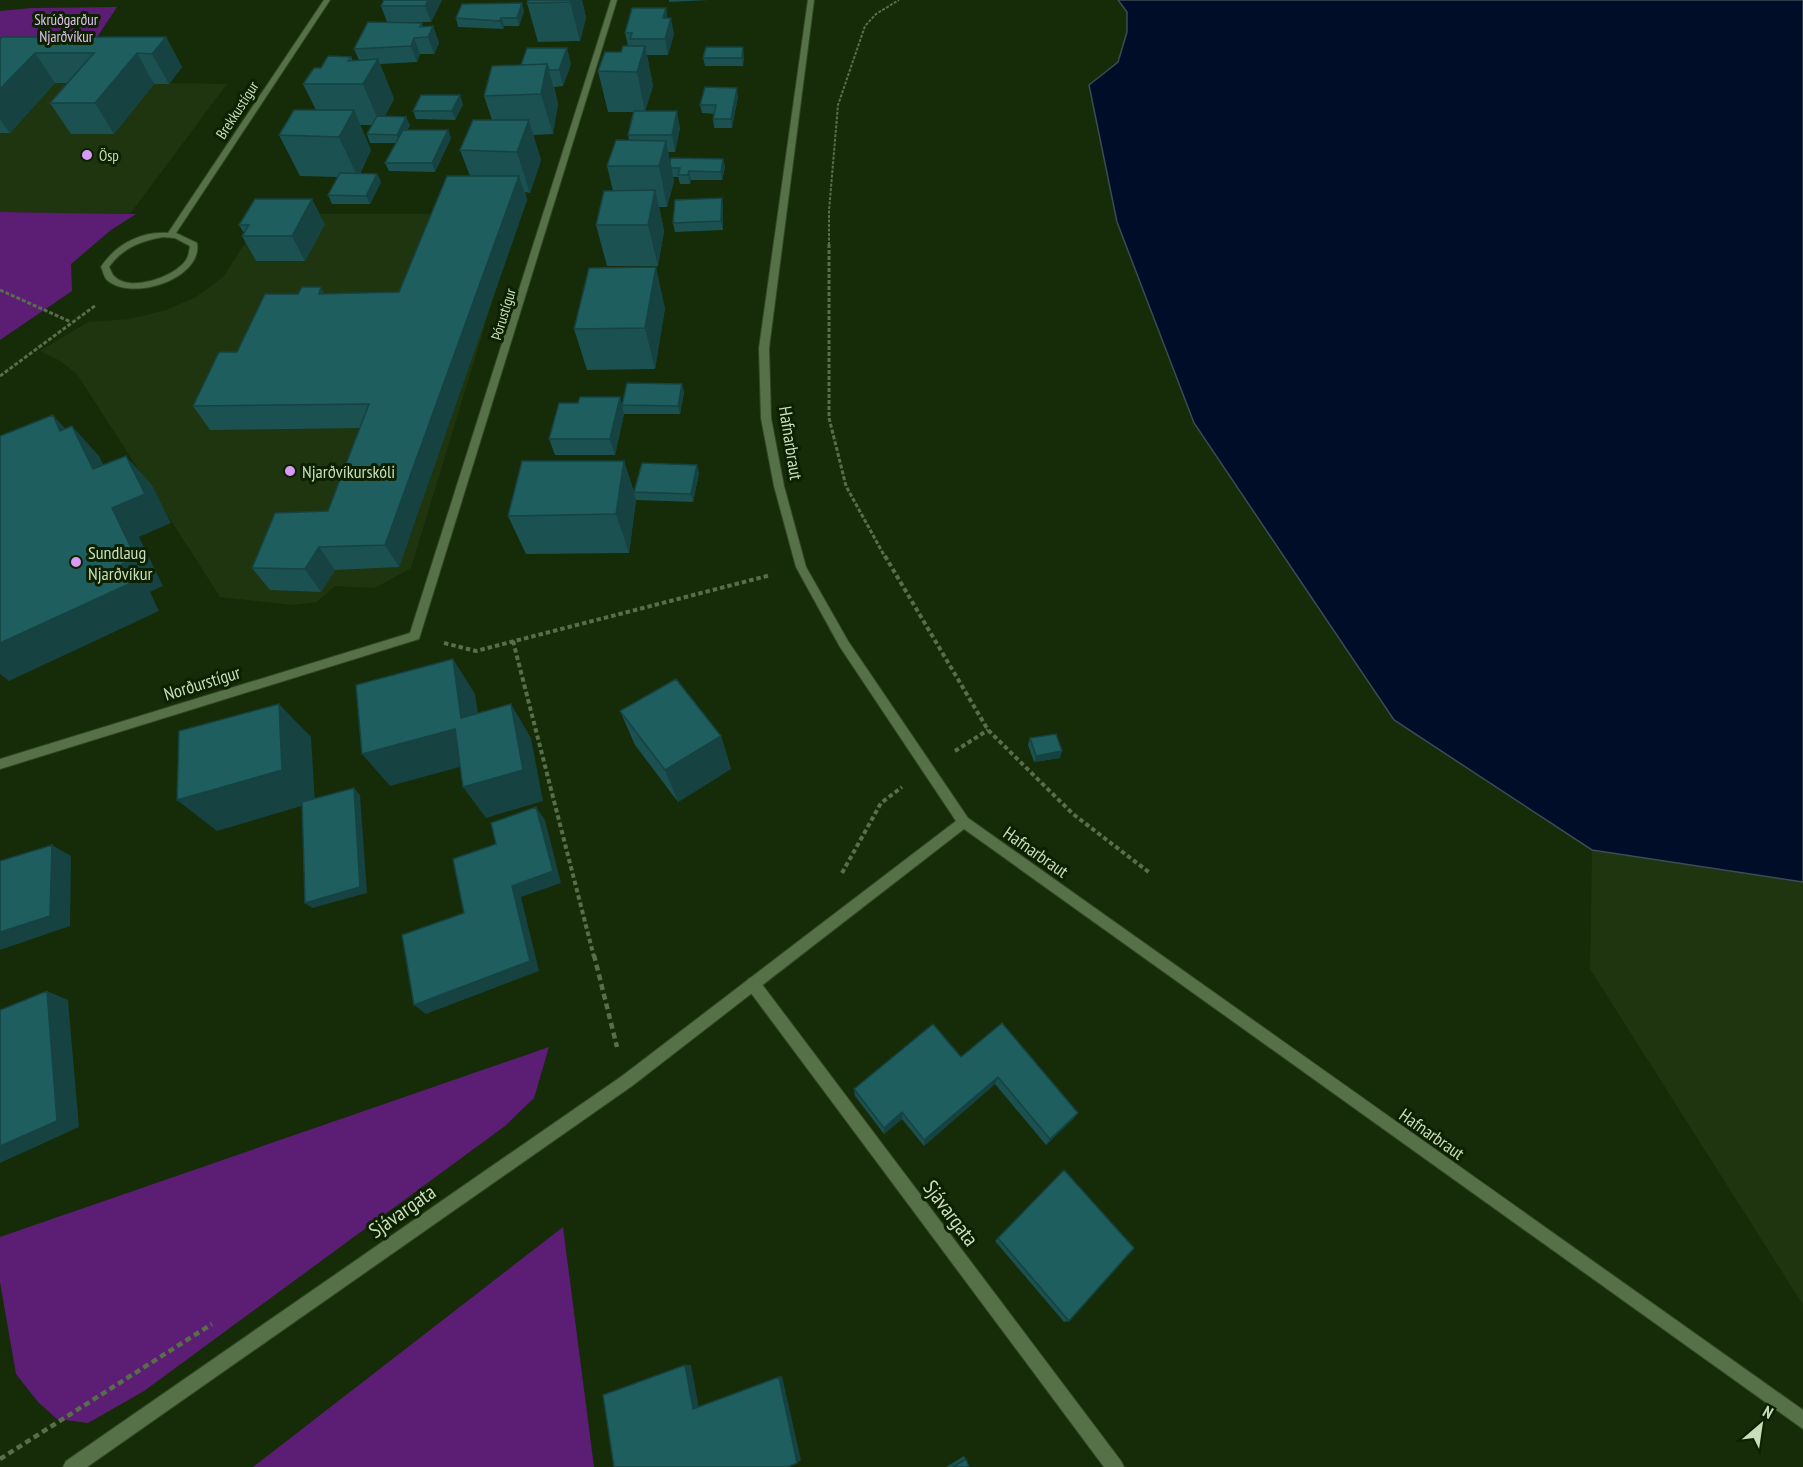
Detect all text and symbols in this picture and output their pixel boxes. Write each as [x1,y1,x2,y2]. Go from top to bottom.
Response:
park label: Skrúðgarður Njarðvíkur [34,10,99,46]
street label: Brekkustígur [211,77,263,142]
place label: Ösp [99,146,119,165]
marker: Ösp [80,148,94,162]
street label: Þórustígur [486,285,520,342]
street label: Hafnarbraut [774,405,808,481]
place label: Njarðvíkurskóli [302,460,395,483]
marker: Njarðvíkurskóli [283,464,297,478]
place label: Sundlaug Njarðvíkur [88,541,152,585]
marker: Sundlaug Njarðvíkur [69,555,83,569]
street label: Norðurstígur [161,660,243,706]
street label: Hafnarbraut [999,821,1073,883]
street label: Hafnarbraut [1395,1103,1469,1165]
street label: Sjávargata [917,1175,985,1251]
street label: Sjávargata [363,1178,441,1244]
north arrow [1731,1395,1791,1455]
text: N [1760,1401,1777,1423]

